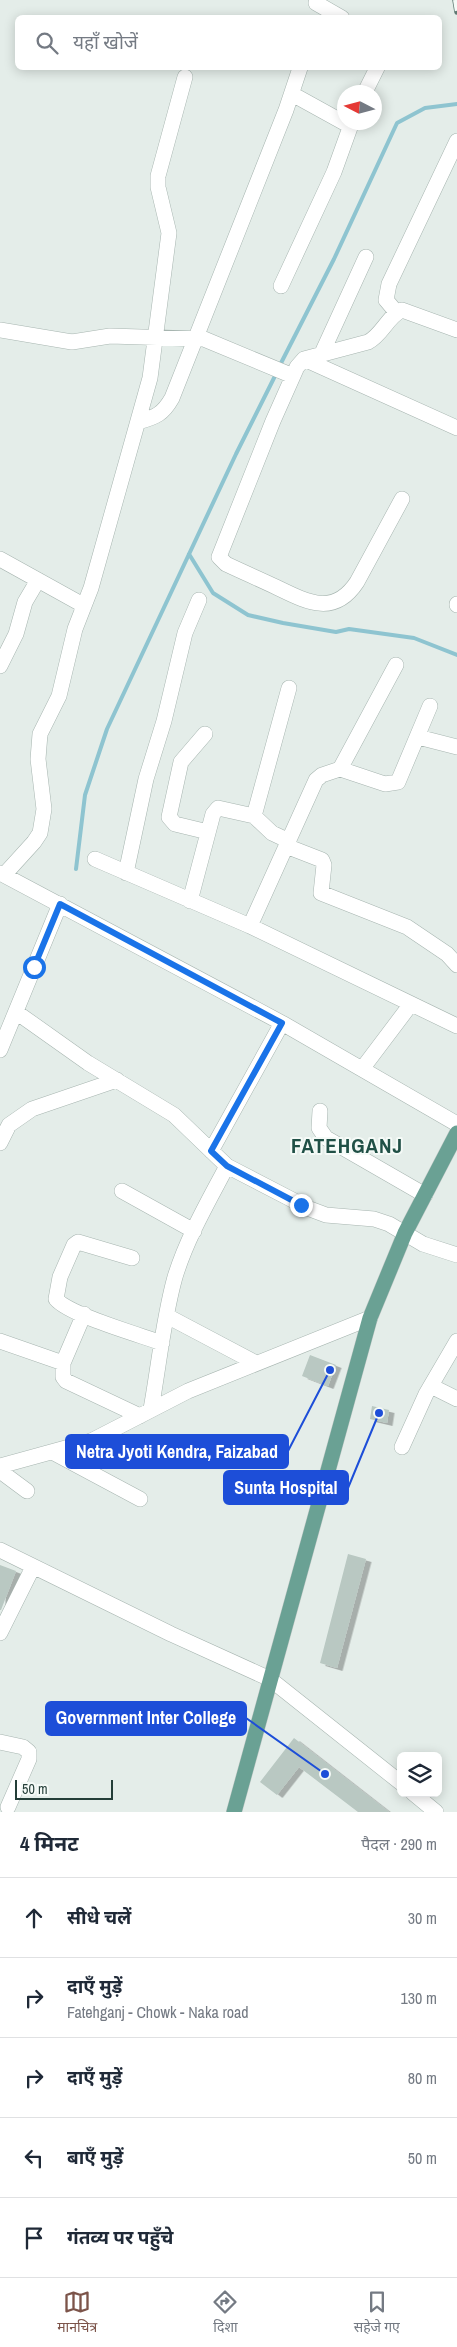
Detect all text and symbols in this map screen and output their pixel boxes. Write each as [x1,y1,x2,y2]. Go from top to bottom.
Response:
search box [15,15,442,70]
icon: search [33,29,61,57]
text: यहाँ खोजें [73,29,138,55]
north arrow [337,85,382,130]
route start [23,956,46,979]
district label: FATEHGANJ [291,1131,403,1160]
route end [290,1194,313,1217]
callout: Netra Jyoti Kendra, Faizabad [66,1435,288,1468]
text: Netra Jyoti Kendra, Faizabad [76,1439,278,1464]
callout: Sunta Hospital [224,1471,348,1504]
text: Sunta Hospital [234,1475,338,1500]
callout: Government Inter College [46,1702,246,1735]
text: Government Inter College [56,1705,236,1730]
map controls [397,1752,442,1797]
button: layers [397,1752,442,1797]
scale bar [15,1777,112,1800]
text: 50 m [22,1780,48,1798]
text: 4 मिनट [20,1829,78,1858]
text: पैदल · 290 m [361,1833,437,1855]
icon: ahead [20,1904,48,1932]
text: सीधे चलें [67,1904,131,1930]
text: 30 m [408,1907,437,1929]
text: दाएँ मुड़ें [67,1973,122,1999]
icon: right [20,1984,48,2012]
text: 130 m [401,1987,437,2009]
text: Fatehganj - Chowk - Naka road [67,2001,249,2023]
icon: right [20,2064,48,2092]
text: दाएँ मुड़ें [67,2064,122,2090]
text: 80 m [408,2067,437,2089]
icon: left [20,2144,48,2172]
text: बाएँ मुड़ें [67,2144,123,2170]
text: 50 m [408,2147,437,2169]
icon: arrive [20,2224,48,2252]
text: गंतव्य पर पहुँचे [67,2224,173,2250]
tab: मानचित्र [57,2288,97,2338]
tab: दिशा [211,2288,239,2338]
tab: सहेजे गए [354,2288,400,2338]

